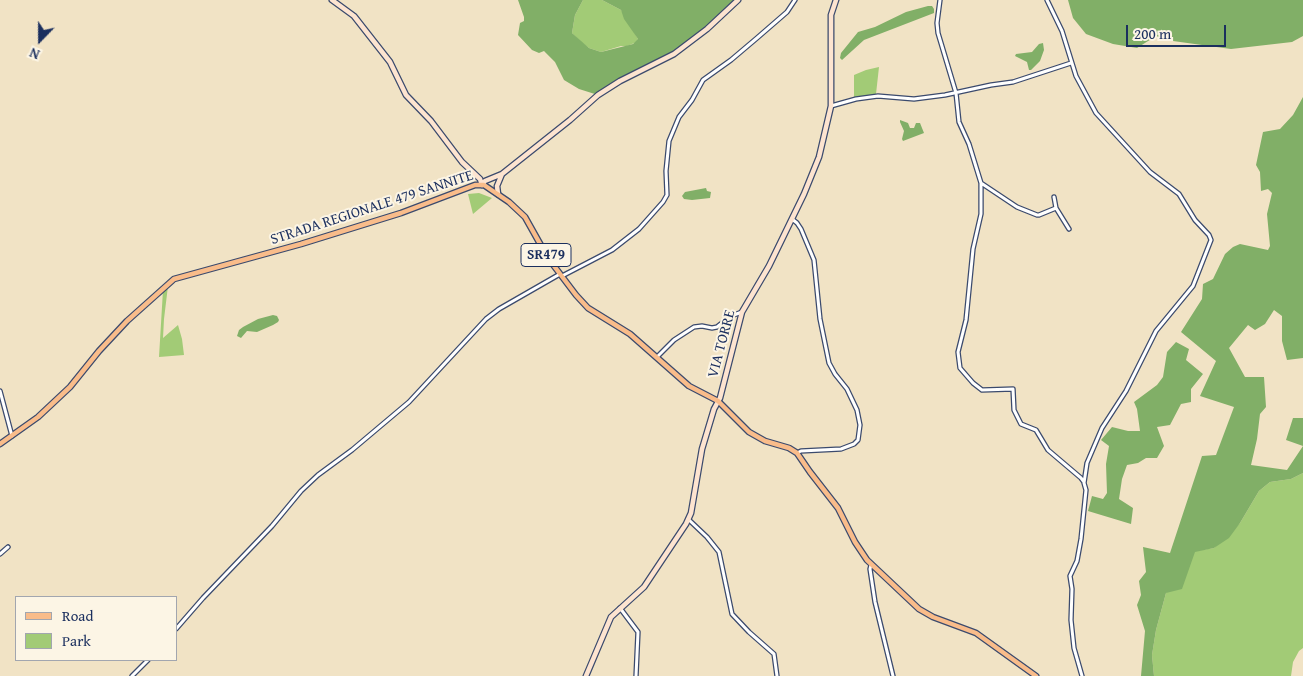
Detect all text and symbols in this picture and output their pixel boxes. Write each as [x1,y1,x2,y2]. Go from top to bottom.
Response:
north arrow [15,15,65,65]
scale bar [1128,15,1228,47]
text: 200 m [1134,23,1171,44]
text: N [26,43,42,65]
street label: STRADA REGIONALE 479 SANNITE [268,167,476,249]
road number: SR479 [521,244,571,266]
street label: VIA TORRE [704,308,740,380]
legend [15,596,178,661]
text: Road [62,605,93,626]
text: Park [62,630,91,651]

